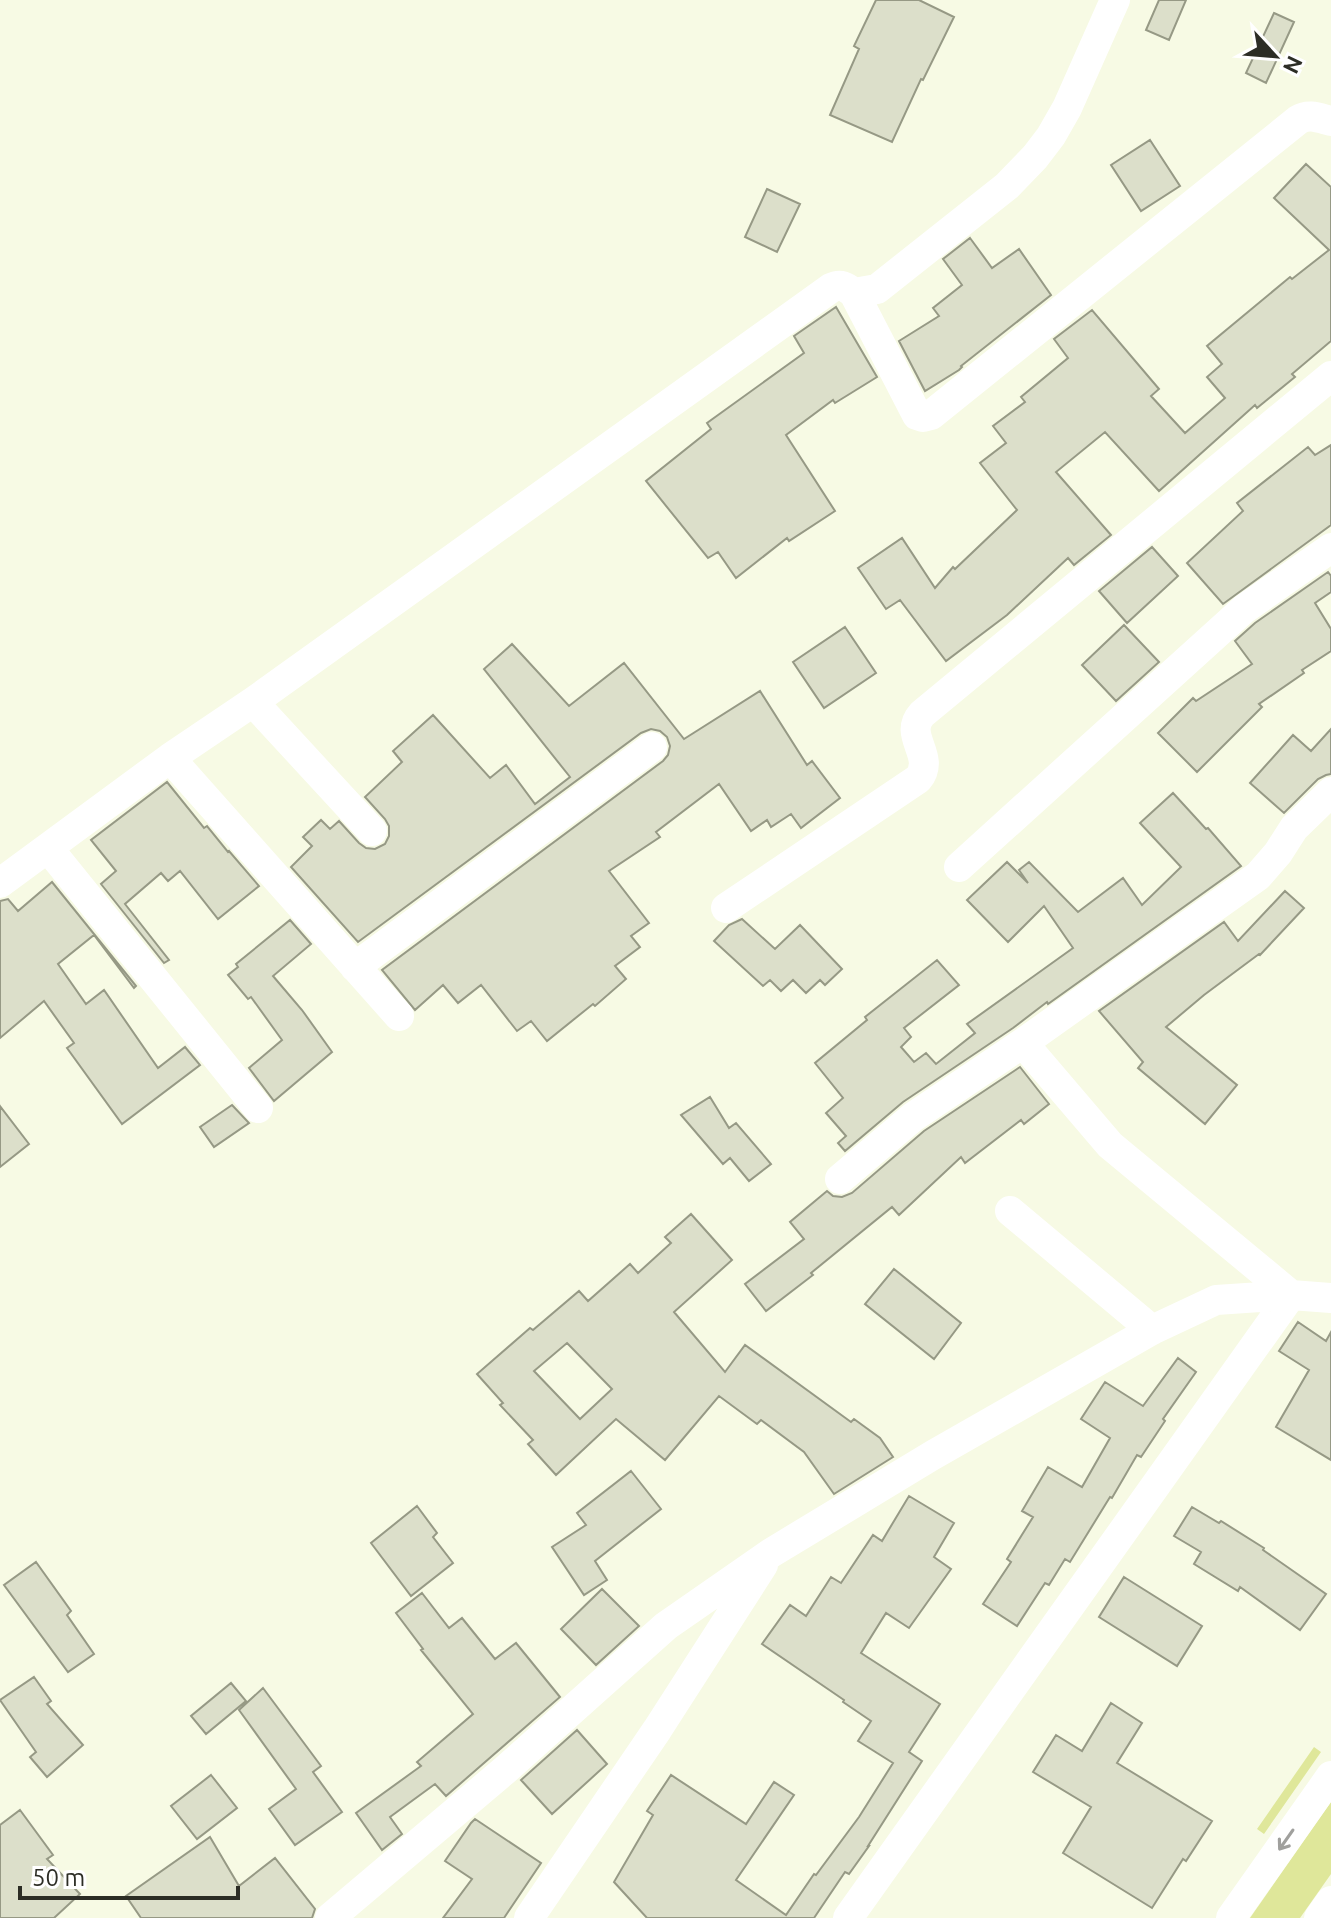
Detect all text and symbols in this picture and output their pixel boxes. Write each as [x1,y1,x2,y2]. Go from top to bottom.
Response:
north arrow [1235,16,1315,96]
text: N [1279,52,1308,78]
one-way arrow [1278,1828,1294,1850]
scale bar [20,1850,238,1900]
text: 50 m [32,1864,85,1891]

